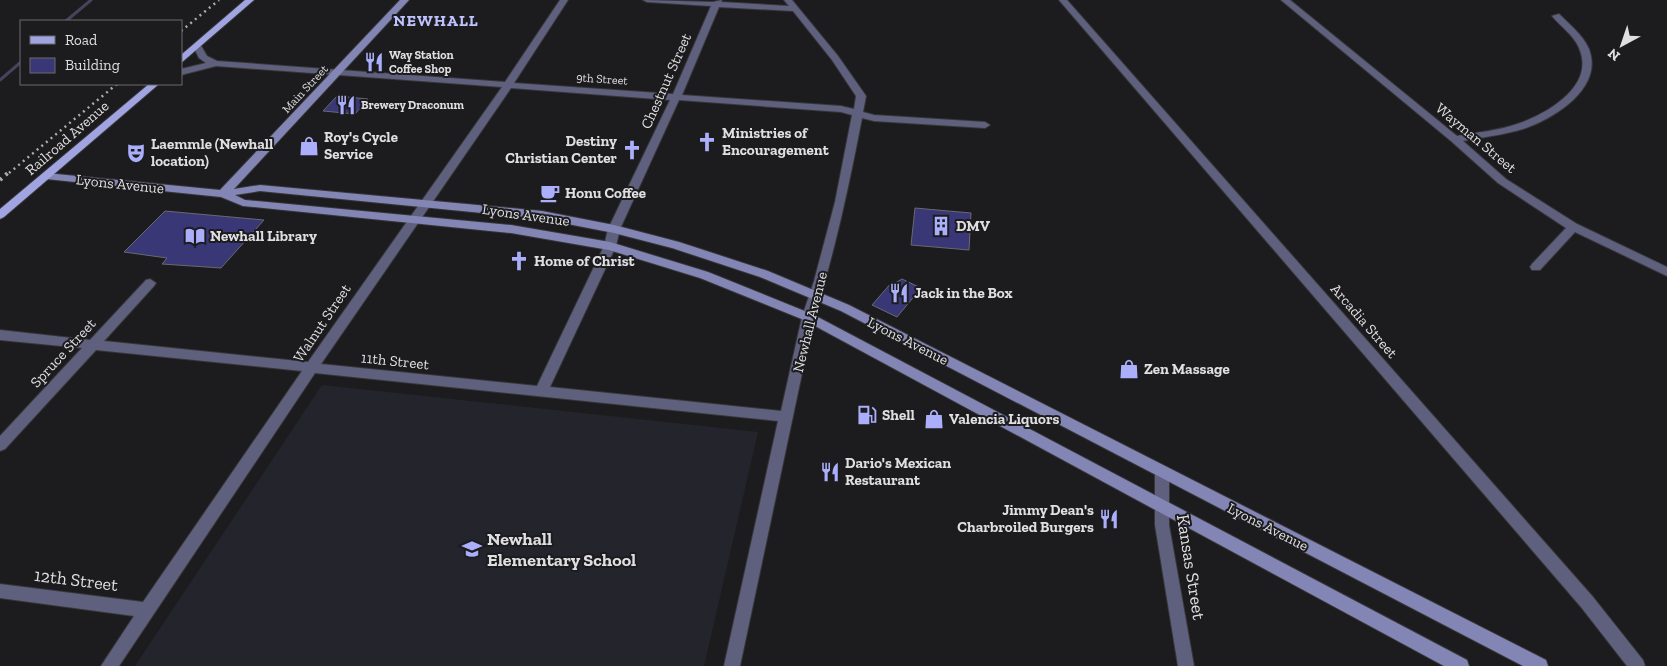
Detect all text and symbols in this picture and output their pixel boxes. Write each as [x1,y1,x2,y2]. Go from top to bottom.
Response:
district label: NEWHALL [393,11,479,30]
legend [20,20,182,85]
north arrow [1597,20,1647,70]
street label: Chestnut Street [637,30,695,132]
text: Road [65,31,98,49]
text: N [1604,44,1624,65]
place label: Way Station Coffee Shop [389,48,454,76]
restaurant icon: Way Station Coffee Shop [363,51,385,73]
text: Building [65,56,120,74]
street label: Main Street [279,62,331,116]
street label: 9th Street [576,70,629,88]
restaurant icon: Brewery Draconum [335,94,357,116]
street label: Railroad Avenue [22,97,112,179]
place label: Brewery Draconum [361,98,465,112]
street label: Wayman Street [1432,99,1520,177]
place label: Ministries of Encouragement [722,124,830,159]
place label: Roy's Cycle Service [324,128,398,163]
church icon: Ministries of Encouragement [696,131,718,153]
place label: Destiny Christian Center [505,132,617,167]
place label: Laemmle (Newhall location) [151,135,273,170]
shop icon: Roy's Cycle Service [298,135,320,157]
church icon: Destiny Christian Center [621,139,643,161]
theatre icon: Laemmle (Newhall location) [125,142,147,164]
street label: Lyons Avenue [75,170,165,198]
cafe icon: Honu Coffee [539,182,561,204]
place label: Honu Coffee [565,184,646,202]
street label: Lyons Avenue [481,200,571,230]
building icon: DMV [930,215,952,237]
place label: DMV [956,217,991,235]
library icon: Newhall Library [184,225,206,247]
place label: Newhall Library [210,227,317,245]
church icon: Home of Christ [508,250,530,272]
place label: Home of Christ [534,252,636,270]
street label: Newhall Avenue [789,270,831,374]
street label: Walnut Street [289,280,355,365]
street label: Arcadia Street [1327,280,1402,362]
restaurant icon: Jack in the Box [888,282,910,304]
place label: Jack in the Box [914,284,1013,302]
street label: Lyons Avenue [865,313,951,369]
street label: Spruce Street [26,314,100,391]
street label: 11th Street [360,348,430,374]
shop icon: Zen Massage [1118,358,1140,380]
place label: Zen Massage [1144,360,1230,378]
fuel station icon: Shell [856,404,878,426]
place label: Shell [882,406,915,424]
shop icon: Valencia Liquors [923,408,945,430]
place label: Valencia Liquors [949,410,1060,428]
place label: Dario's Mexican Restaurant [845,454,951,489]
restaurant icon: Dario's Mexican Restaurant [819,461,841,483]
street label: Lyons Avenue [1225,499,1311,555]
place label: Jimmy Dean's Charbroiled Burgers [957,501,1094,536]
restaurant icon: Jimmy Dean's Charbroiled Burgers [1098,508,1120,530]
street label: Kansas Street [1172,513,1210,622]
place label: Newhall Elementary School [487,528,636,571]
school or university icon: Newhall Elementary School [461,538,483,560]
street label: 12th Street [33,564,119,596]

